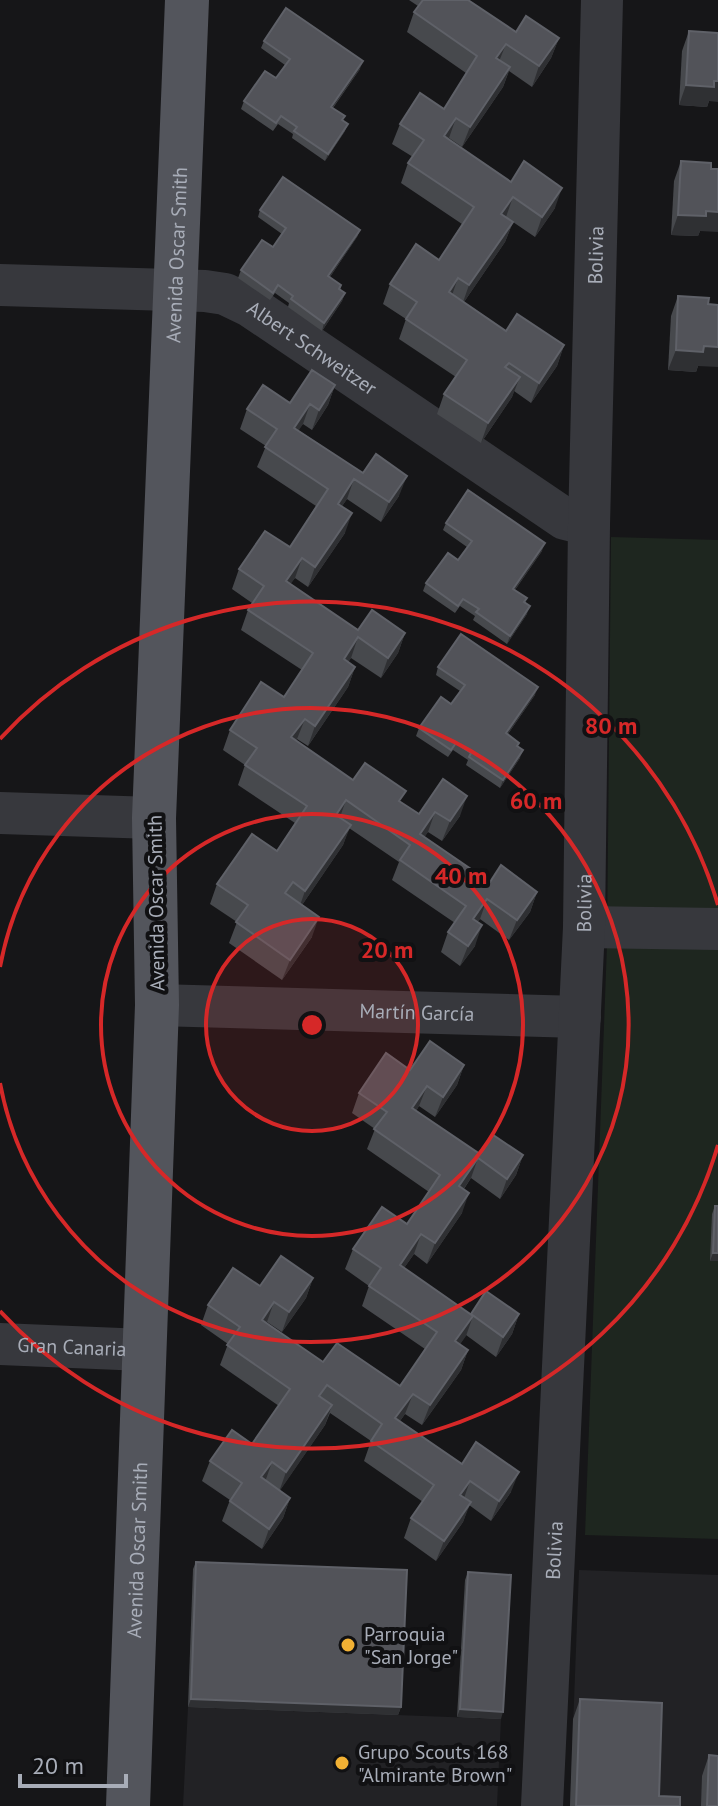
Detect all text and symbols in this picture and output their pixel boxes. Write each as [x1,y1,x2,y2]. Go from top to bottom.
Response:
street label: Avenida Oscar Smith [160,166,193,344]
street label: Bolivia [582,226,609,285]
street label: Albert Schweitzer [242,295,382,401]
text: 80 m [585,710,637,741]
text: 60 m [510,785,562,816]
street label: Avenida Oscar Smith [141,815,171,991]
text: 40 m [435,860,487,891]
street label: Bolivia [571,874,598,932]
text: 20 m [361,934,413,965]
street label: Martín García [359,998,475,1027]
centre of rings [298,1011,326,1039]
street label: Gran Canaria [17,1332,127,1362]
street label: Avenida Oscar Smith [121,1462,153,1639]
street label: Bolivia [540,1520,569,1580]
place label: Parroquia "San Jorge" [364,1621,458,1670]
marker: Parroquia "San Jorge" [339,1636,357,1654]
scale bar [20,1738,126,1788]
place label: Grupo Scouts 168 "Almirante Brown" [358,1739,512,1788]
text: 20 m [32,1750,84,1781]
marker: Grupo Scouts 168 "Almirante Brown" [333,1754,351,1772]

